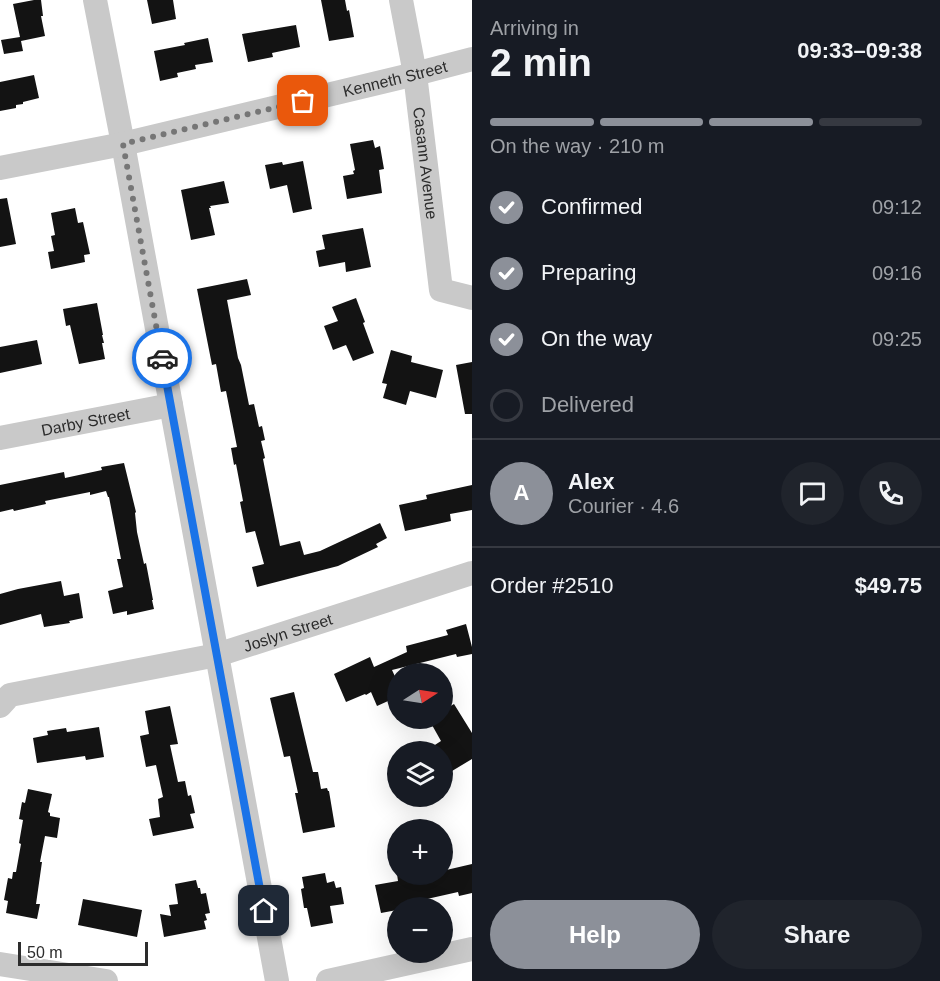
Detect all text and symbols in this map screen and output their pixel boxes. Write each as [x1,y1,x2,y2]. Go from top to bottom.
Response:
text: Arriving in [490,17,579,39]
text: 09:33–09:38 [797,38,922,63]
text: 2 min [490,41,592,84]
street label: Kenneth Street [341,57,449,100]
pin [277,75,328,126]
icon: bag [286,84,319,117]
street label: Casann Avenue [411,106,441,220]
text: On the way · 210 m [490,135,665,157]
icon: check [490,191,523,224]
text: Confirmed [541,194,642,219]
text: 09:12 [872,196,922,218]
icon: check [490,257,523,290]
text: Preparing [541,260,636,285]
text: 09:16 [872,262,922,284]
icon: check [490,323,523,356]
text: On the way [541,326,652,351]
courier [132,328,192,388]
text: 09:25 [872,328,922,350]
icon: car [146,342,179,375]
text: Delivered [541,392,634,417]
street label: Darby Street [40,405,132,438]
button: chat [781,462,844,525]
button: phone [859,462,922,525]
text: Alex [568,469,614,494]
text: A [514,480,529,505]
text: Courier · 4.6 [568,495,679,517]
text: Order #2510 [490,573,614,598]
text: $49.75 [855,573,922,598]
street label: Joslyn Street [241,610,335,655]
north arrow [387,663,453,729]
map controls [387,663,453,963]
button: layers [387,741,453,807]
button: + [387,819,453,885]
pin [238,885,289,936]
icon: home [247,894,280,927]
button: − [387,897,453,963]
button: Help [490,900,700,969]
button: Share [712,900,922,969]
scale bar [18,939,148,966]
text: 50 m [27,944,63,961]

